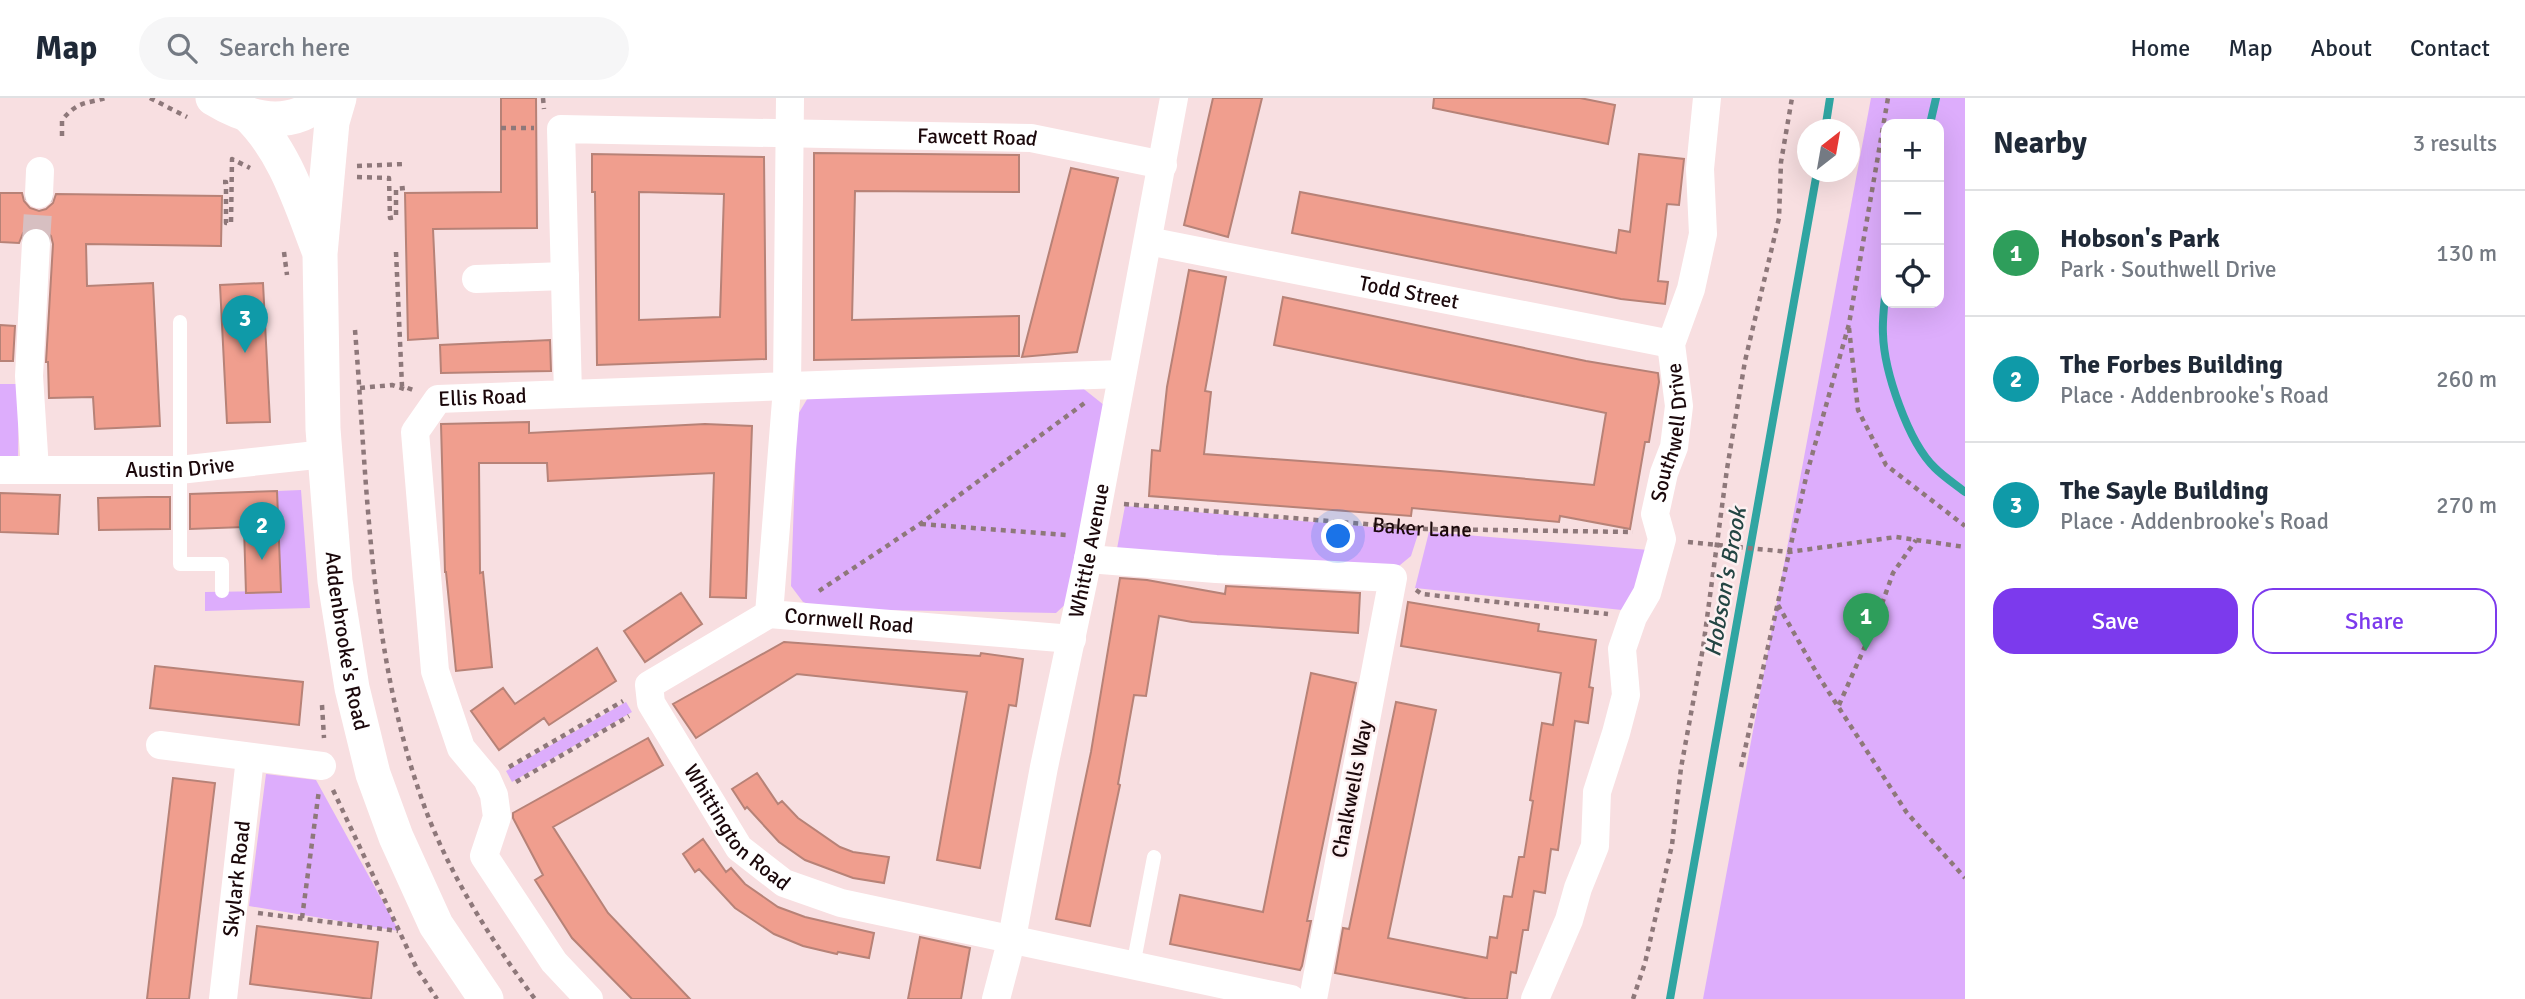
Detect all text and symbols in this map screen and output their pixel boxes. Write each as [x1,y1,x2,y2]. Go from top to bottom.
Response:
search box [139,17,629,80]
text: Map [35,28,97,69]
icon: search [163,29,201,67]
text: Search here [219,32,350,64]
text: Home [2130,33,2190,63]
text: Map [2228,33,2273,63]
text: About [2311,33,2372,63]
text: Contact [2410,33,2490,63]
north arrow [1797,119,1860,182]
map controls [1881,119,1944,308]
button: + [1881,119,1944,182]
street label: Fawcett Road [917,123,1040,152]
text: Nearby [1993,125,2087,162]
text: 3 results [2413,129,2497,158]
button: − [1881,182,1944,245]
text: Hobson's Park [2060,223,2220,255]
text: 1 [2010,239,2022,268]
text: 130 m [2436,239,2497,268]
button: locate [1881,245,1944,308]
text: Park · Southwell Drive [2060,255,2276,284]
street label: Todd Street [1357,270,1461,315]
pin: 3 [222,295,268,353]
text: The Forbes Building [2060,349,2283,381]
street label: Southwell Drive [1645,362,1692,505]
text: 2 [2010,365,2022,394]
text: 260 m [2436,365,2497,394]
text: Place · Addenbrooke's Road [2060,381,2329,410]
street label: Ellis Road [438,383,527,412]
street label: Austin Drive [125,451,236,483]
text: The Sayle Building [2060,475,2269,507]
street label: Whittle Avenue [1063,481,1115,620]
text: 3 [2010,491,2022,520]
text: 270 m [2436,491,2497,520]
pin: 2 [239,502,285,560]
water label: Hobson's Brook [1698,503,1753,659]
text: Place · Addenbrooke's Road [2060,507,2329,536]
street label: Baker Lane [1371,512,1472,543]
your location [1321,519,1355,553]
street label: Addenbrooke's Road [320,551,375,733]
button: Save [1993,588,2238,654]
button: Share [2252,588,2497,654]
pin: 1 [1843,593,1889,651]
street label: Cornwell Road [783,602,915,639]
street label: Chalkwells Way [1326,718,1378,860]
street label: Whittington Road [678,759,795,896]
street label: Skylark Road [217,819,256,938]

